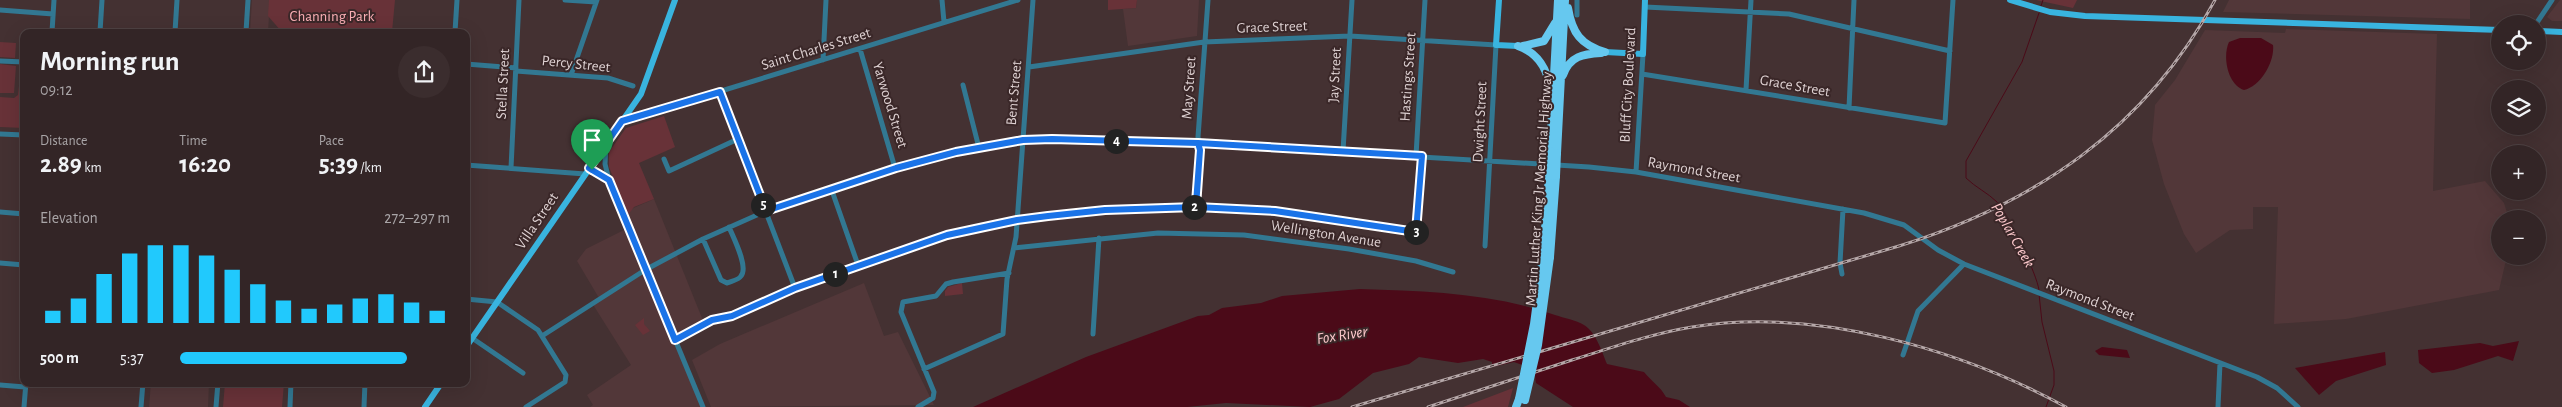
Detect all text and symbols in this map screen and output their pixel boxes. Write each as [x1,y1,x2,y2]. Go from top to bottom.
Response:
park label: Channing Park [290,9,375,24]
map controls [2491,15,2546,265]
button: locate [2491,15,2546,70]
street label: Grace Street [1236,18,1308,36]
street label: Saint Charles Street [760,25,873,73]
street label: Bluff City Boulevard [1618,27,1639,143]
street label: Hastings Street [1397,32,1419,122]
button: share [398,46,450,98]
street label: Jay Street [1326,47,1344,103]
text: Morning run [40,48,180,76]
street label: Stella Street [494,48,512,120]
street label: Percy Street [541,53,611,75]
street label: May Street [1179,56,1199,120]
street label: Yarwood Street [870,60,910,150]
street label: Bent Street [1004,60,1024,126]
street label: Martin Luther King Jr Memorial Highway [1523,71,1555,307]
street label: Grace Street [1759,72,1831,100]
button: layers [2491,80,2546,135]
street label: Dwight Street [1470,81,1490,163]
text: 09:12 [40,82,72,98]
pin [571,119,613,170]
icon: arrive [578,126,606,154]
pin: 4 [1104,128,1128,154]
text: Distance [40,134,87,148]
text: Time [179,134,207,148]
text: Pace [319,134,344,148]
text: 4 [1113,134,1120,148]
button: + [2491,145,2546,200]
text: 2.89 [40,152,82,177]
text: 16:20 [179,152,231,177]
text: 5:39 [319,152,358,177]
street label: Raymond Street [1647,154,1742,186]
text: km [82,161,102,175]
text: /km [358,161,382,175]
street label: Villa Street [513,190,561,252]
pin: 5 [750,192,776,218]
pin: 2 [1182,194,1206,220]
text: 5 [760,198,767,212]
text: 2 [1191,200,1198,214]
water label: Poplar Creek [1987,200,2038,271]
text: Elevation [40,210,98,226]
text: 272–297 m [384,210,450,226]
button: − [2491,210,2546,265]
street label: Wellington Avenue [1270,218,1382,250]
pin: 3 [1404,220,1428,244]
text: 3 [1413,225,1420,239]
pin: 1 [822,262,848,286]
text: 1 [833,267,838,281]
street label: Raymond Street [2044,276,2137,324]
water label: Fox River [1315,323,1369,347]
text: 500 m [40,350,79,366]
text: 5:37 [120,350,144,366]

